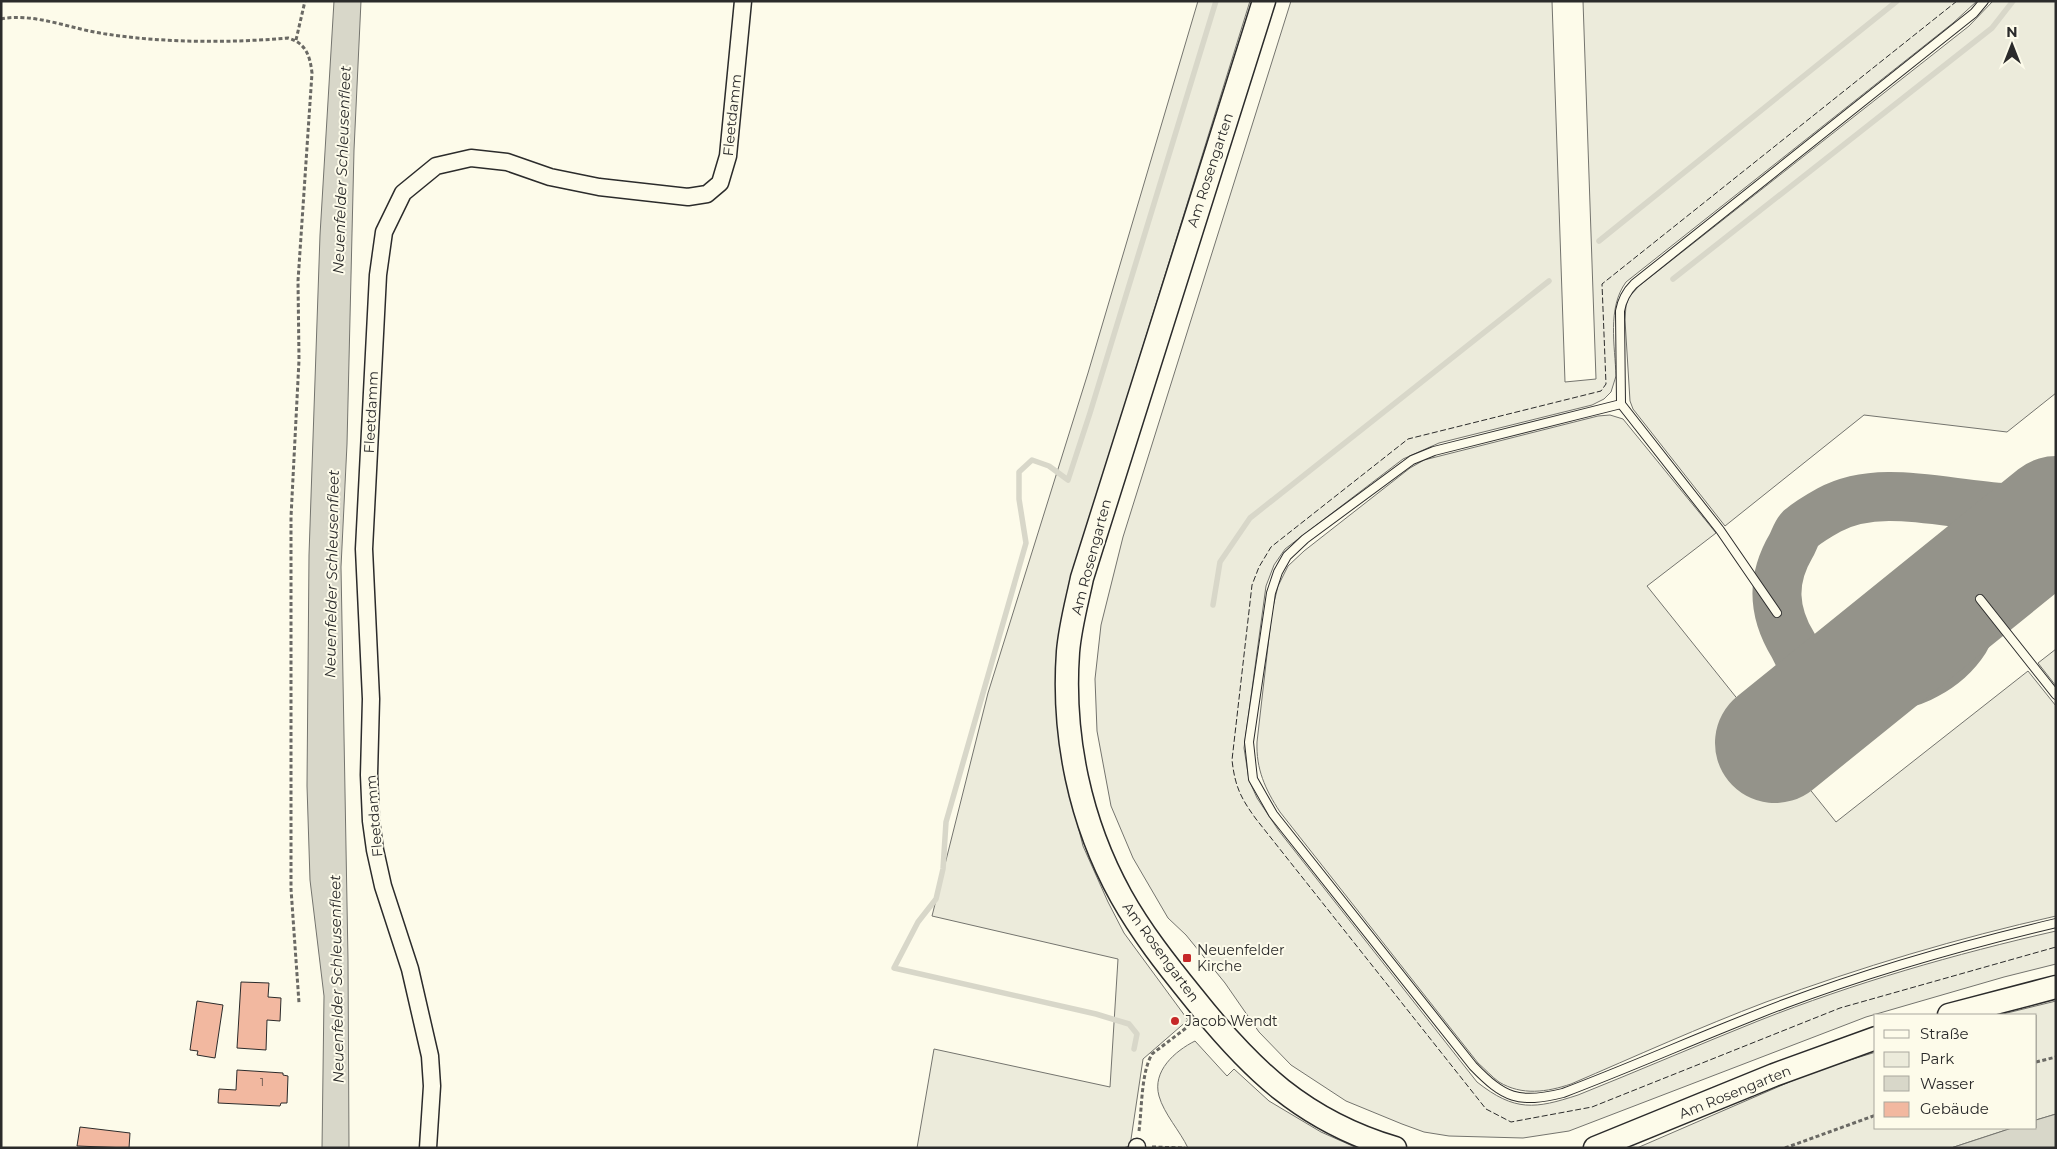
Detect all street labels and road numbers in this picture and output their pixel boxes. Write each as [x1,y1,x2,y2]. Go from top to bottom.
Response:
street label: Fleetdamm [719,73,745,157]
street label: Am Rosengarten [1183,111,1237,229]
street label: Fleetdamm [360,370,382,454]
street label: Am Rosengarten [1067,497,1115,617]
street label: Fleetdamm [361,774,387,858]
street label: Am Rosengarten [1119,898,1203,1006]
street label: Am Rosengarten [1676,1061,1794,1123]

